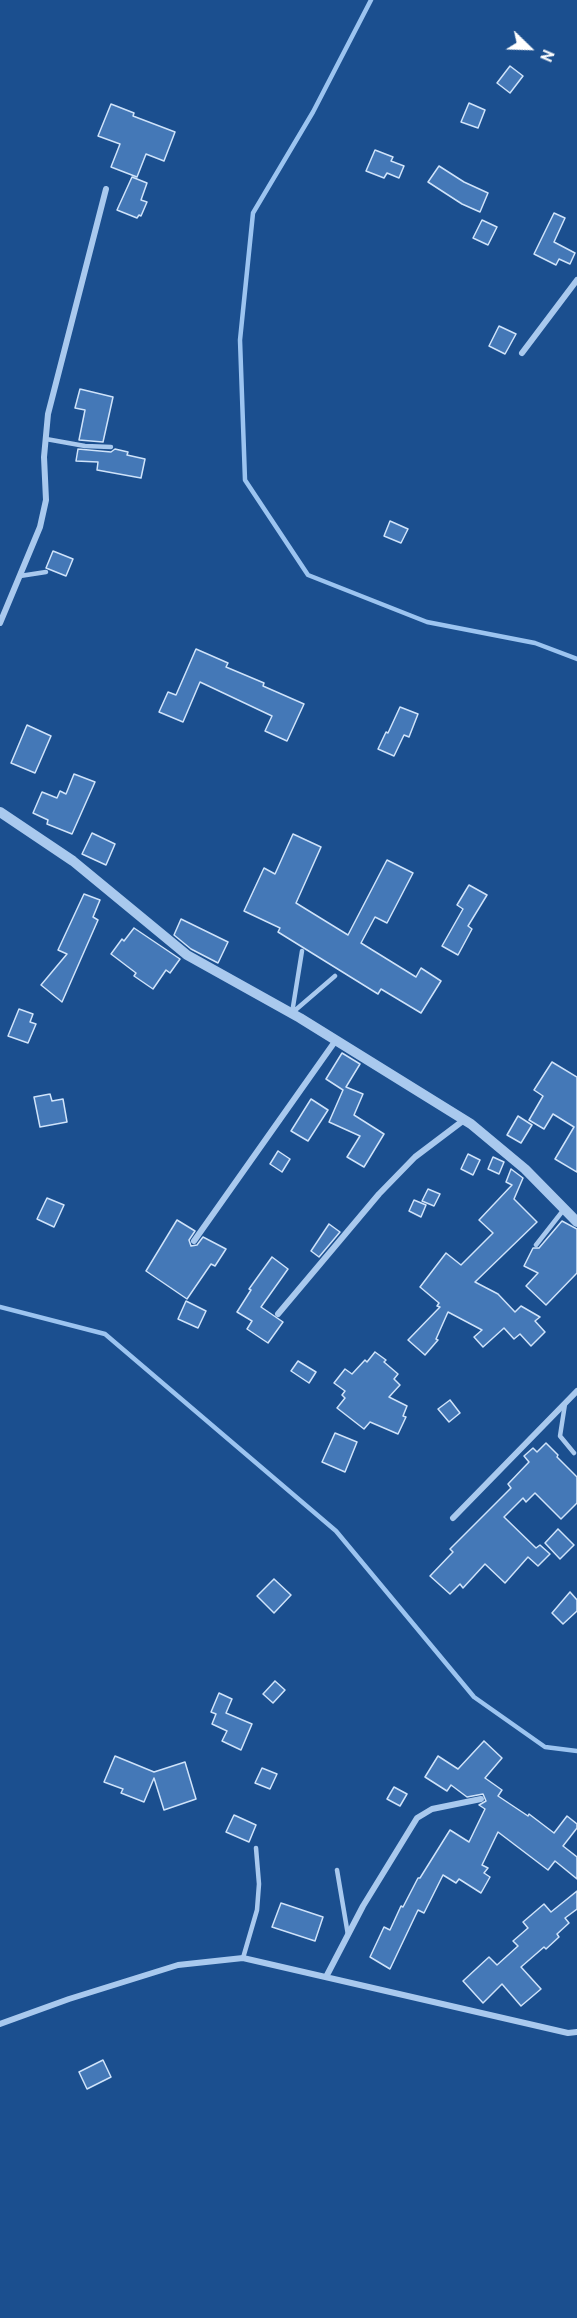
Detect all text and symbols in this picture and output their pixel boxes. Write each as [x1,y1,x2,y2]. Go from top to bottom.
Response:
north arrow [499,18,559,78]
text: N [534,46,557,64]

